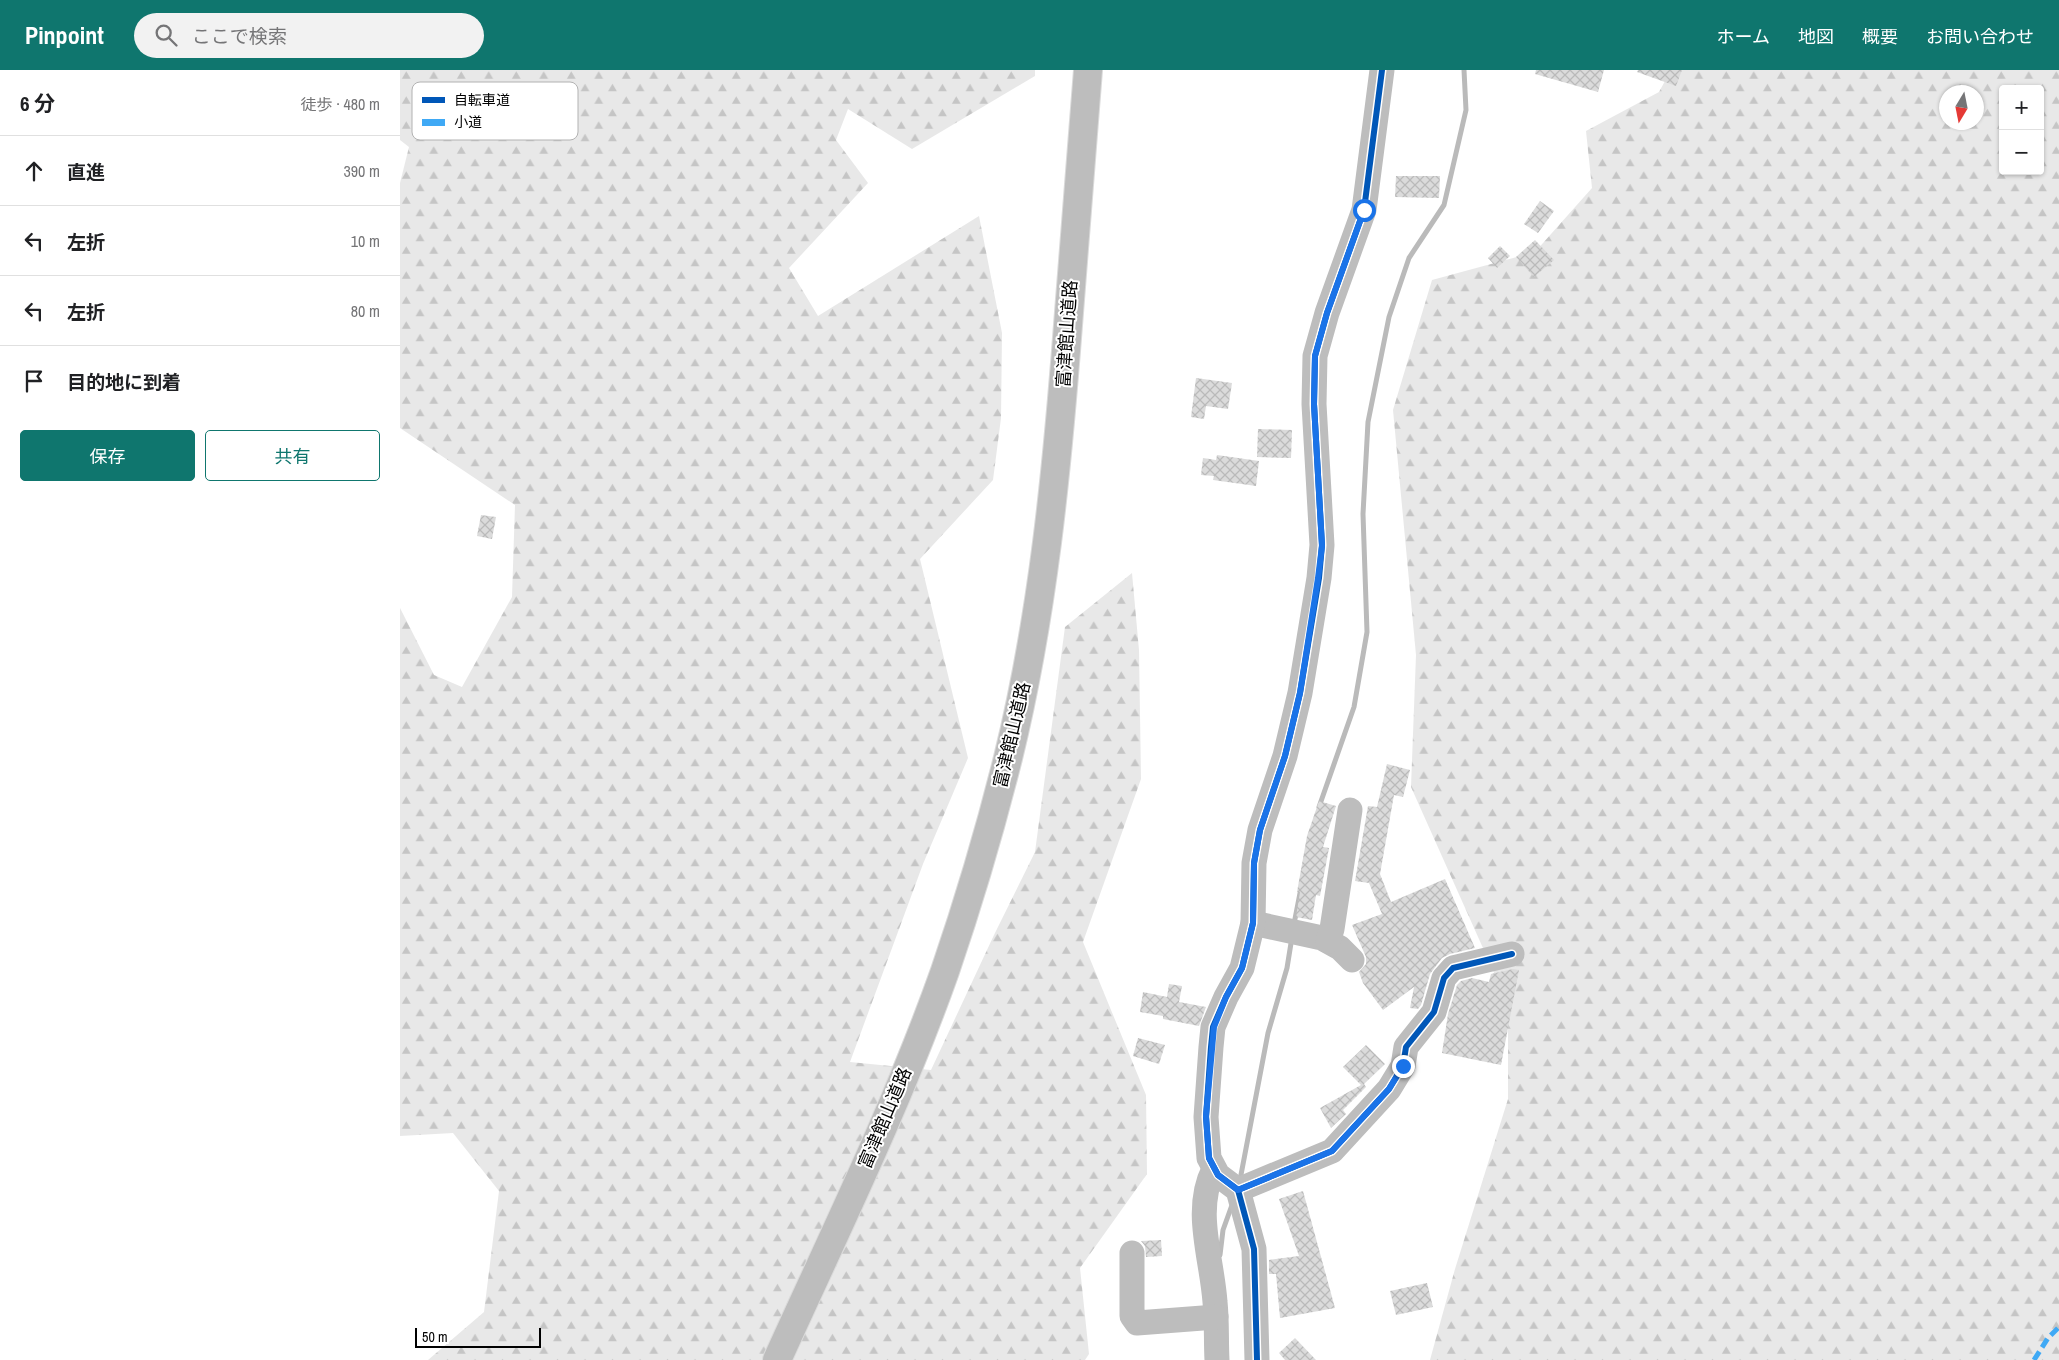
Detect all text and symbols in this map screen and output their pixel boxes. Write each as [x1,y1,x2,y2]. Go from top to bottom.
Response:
search box [134,13,484,58]
text: Pinpoint [25,19,104,51]
icon: search [152,21,180,49]
text: ここで検索 [192,23,287,49]
text: ホーム [1717,24,1770,49]
text: 地図 [1798,24,1834,49]
text: 概要 [1862,24,1898,49]
text: お問い合わせ [1926,24,2034,49]
legend [412,82,578,140]
north arrow [1939,85,1984,130]
map controls [1999,85,2044,175]
button: + [1999,85,2044,130]
text: 6 分 [20,89,55,118]
text: 自転車道 [454,91,510,109]
text: 徒歩 · 480 m [301,93,380,115]
text: 小道 [454,113,482,131]
button: − [1999,130,2044,175]
icon: ahead [20,157,48,185]
text: 直進 [67,159,105,185]
text: 390 m [344,160,380,182]
route start [1353,199,1376,222]
icon: left [20,227,48,255]
text: 左折 [67,229,105,255]
text: 10 m [351,230,380,252]
street label: 富津館山道路 [1050,279,1083,389]
icon: left [20,297,48,325]
text: 左折 [67,299,105,325]
text: 80 m [351,300,380,322]
icon: arrive [20,367,48,395]
text: 目的地に到着 [67,369,181,395]
button: 保存 [20,430,195,481]
button: 共有 [205,430,380,481]
street label: 富津館山道路 [987,679,1036,790]
route end [1392,1055,1415,1078]
street label: 富津館山道路 [852,1063,917,1172]
scale bar [415,1325,541,1348]
text: 50 m [422,1328,448,1346]

